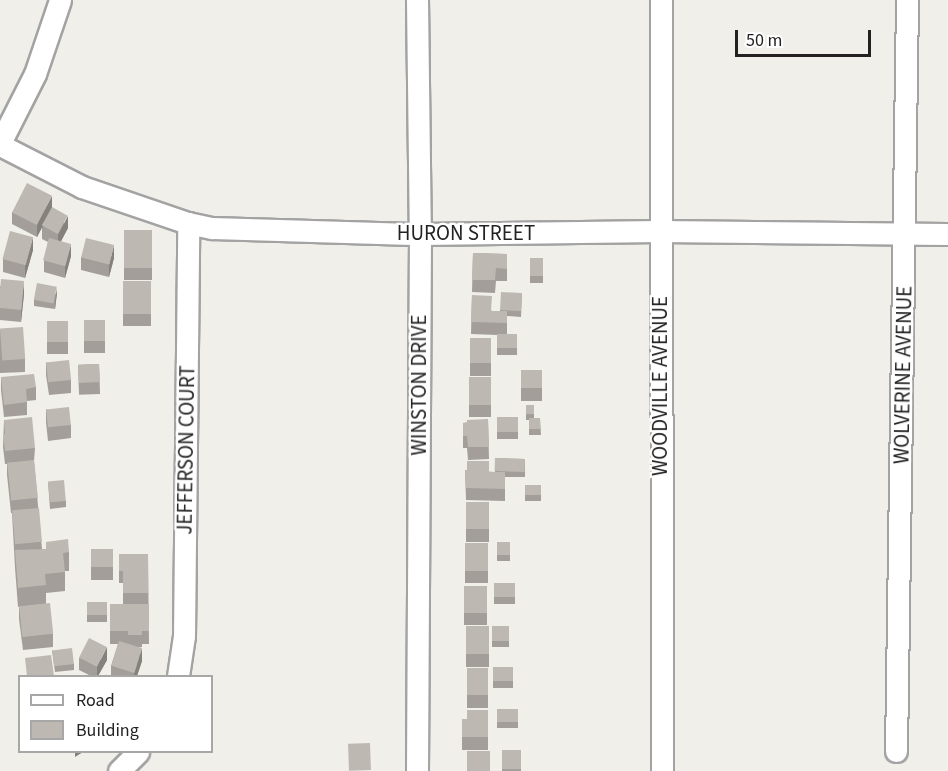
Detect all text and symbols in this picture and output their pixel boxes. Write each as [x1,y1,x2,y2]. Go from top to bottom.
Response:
scale bar [738,18,874,56]
text: 50 m [746,28,782,53]
street label: HURON STREET [397,220,535,246]
street label: WOLVERINE AVENUE [889,286,917,464]
street label: WOODVILLE AVENUE [647,296,673,476]
street label: WINSTON DRIVE [406,314,432,456]
street label: JEFFERSON COURT [172,365,200,535]
legend [18,675,213,753]
text: Road [76,688,115,713]
text: Building [76,718,139,743]

